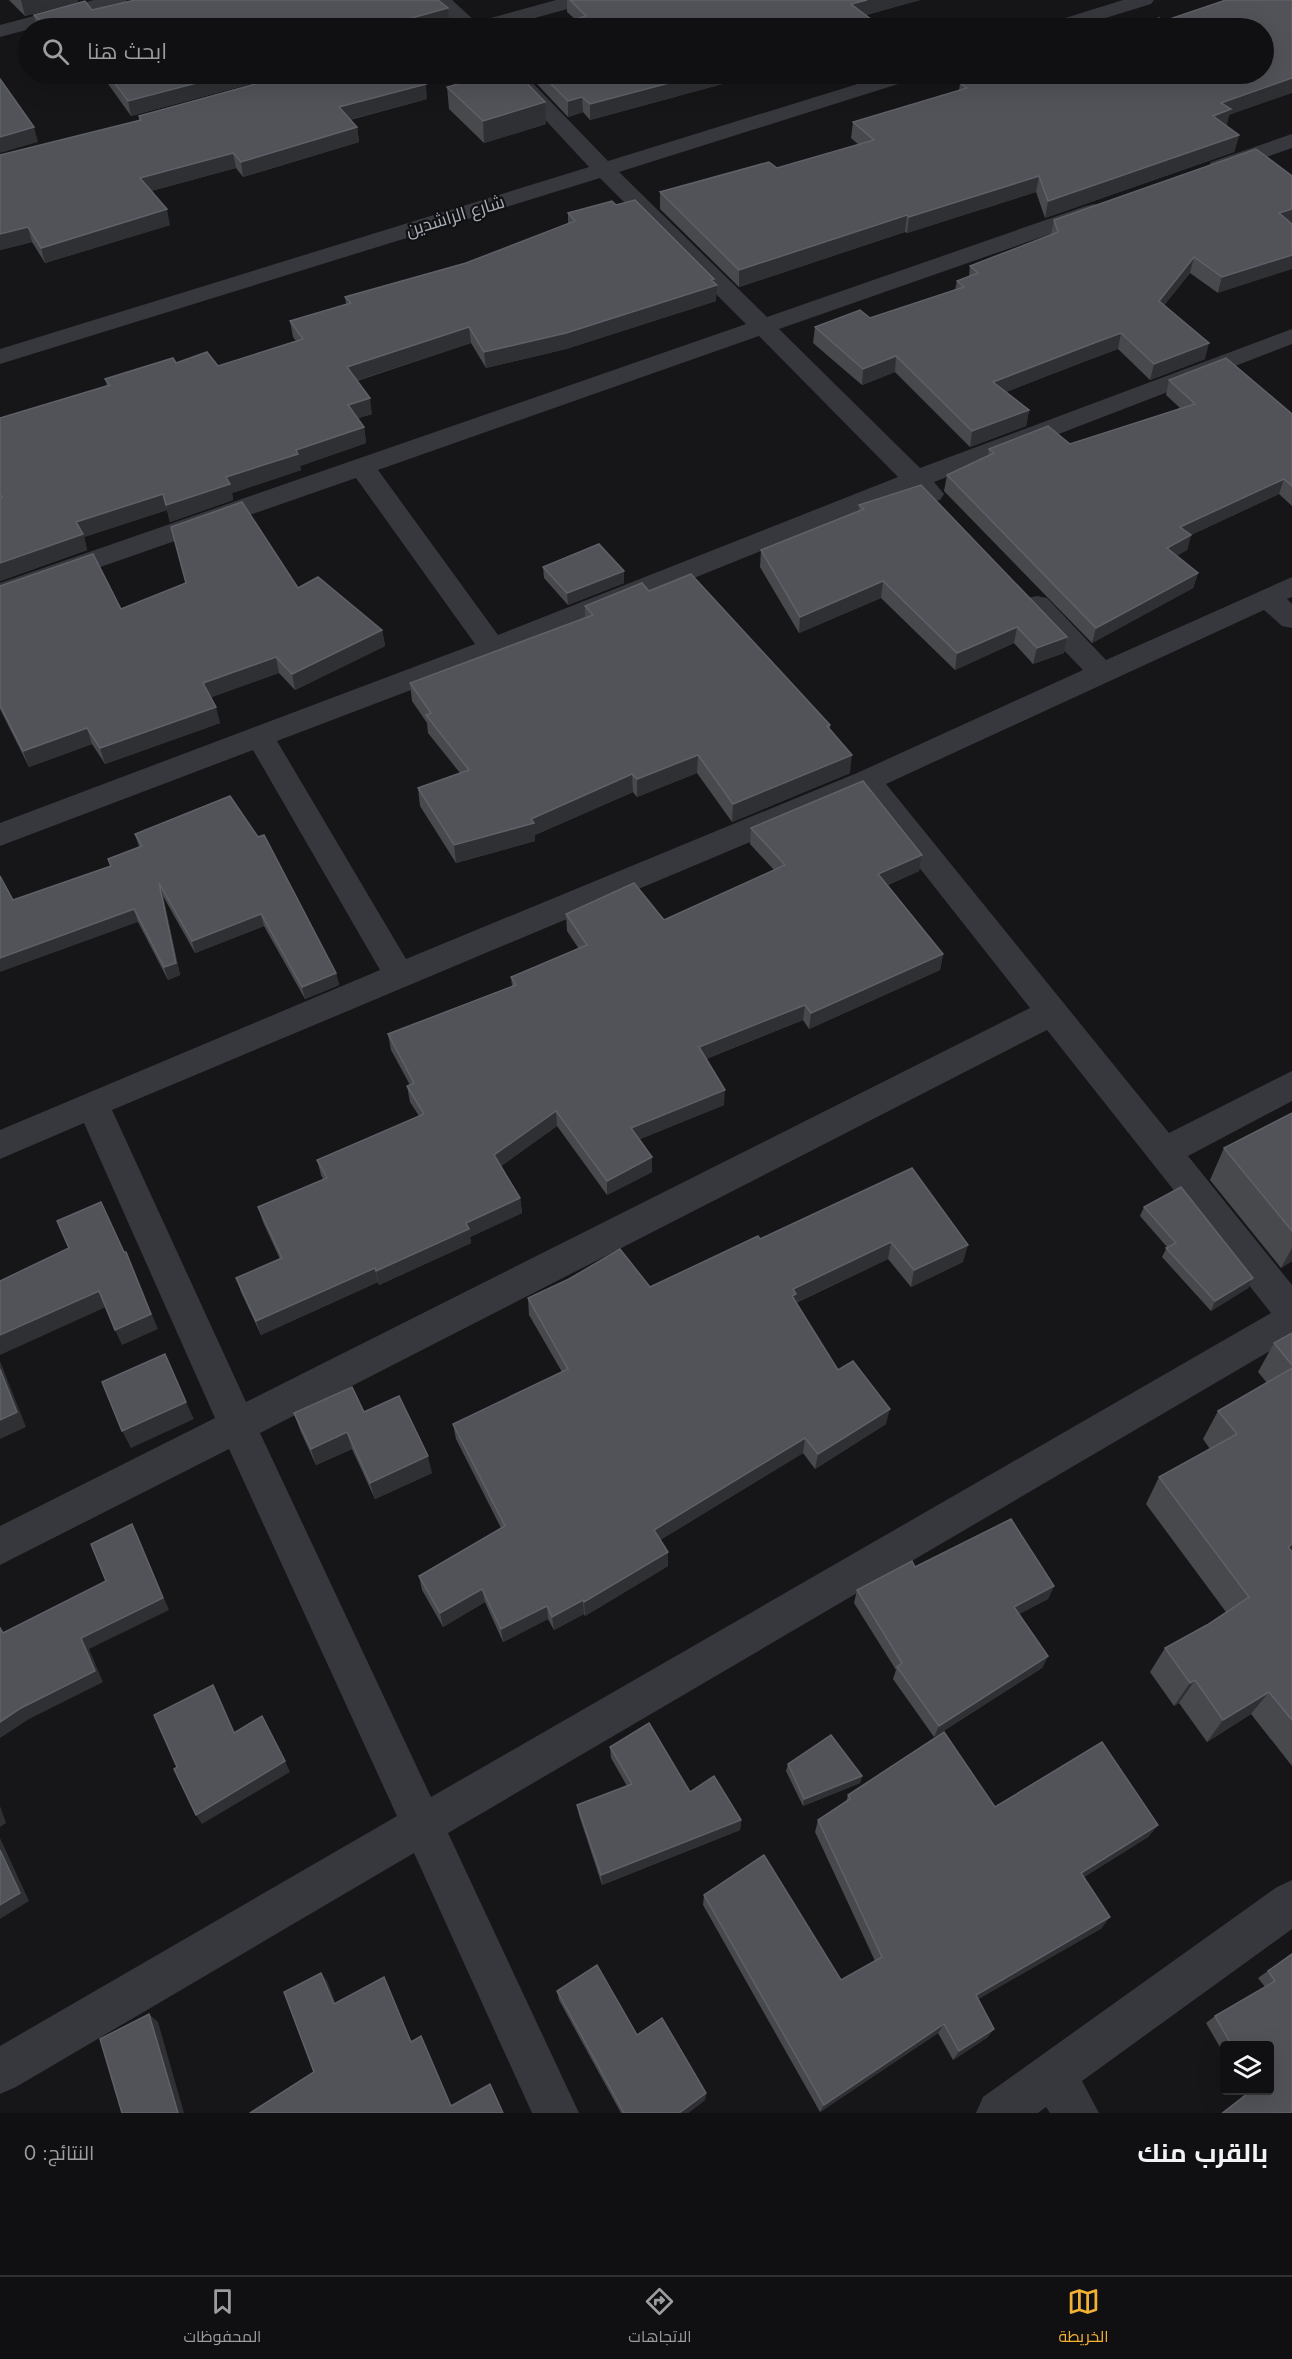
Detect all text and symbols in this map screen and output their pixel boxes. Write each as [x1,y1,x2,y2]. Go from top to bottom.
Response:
search box [18,18,1274,84]
icon: search [39,35,72,68]
text: ابحث هنا [87,35,167,67]
street label: شارع الراشدين [402,189,508,243]
map controls [1220,2041,1274,2095]
button: layers [1220,2041,1274,2095]
text: بالقرب منك [1138,2134,1268,2172]
text: النتائج: 0 [24,2139,94,2168]
tab: المحفوظات [183,2285,261,2351]
tab: الاتجاهات [628,2285,692,2351]
tab: الخريطة [1059,2285,1109,2351]

